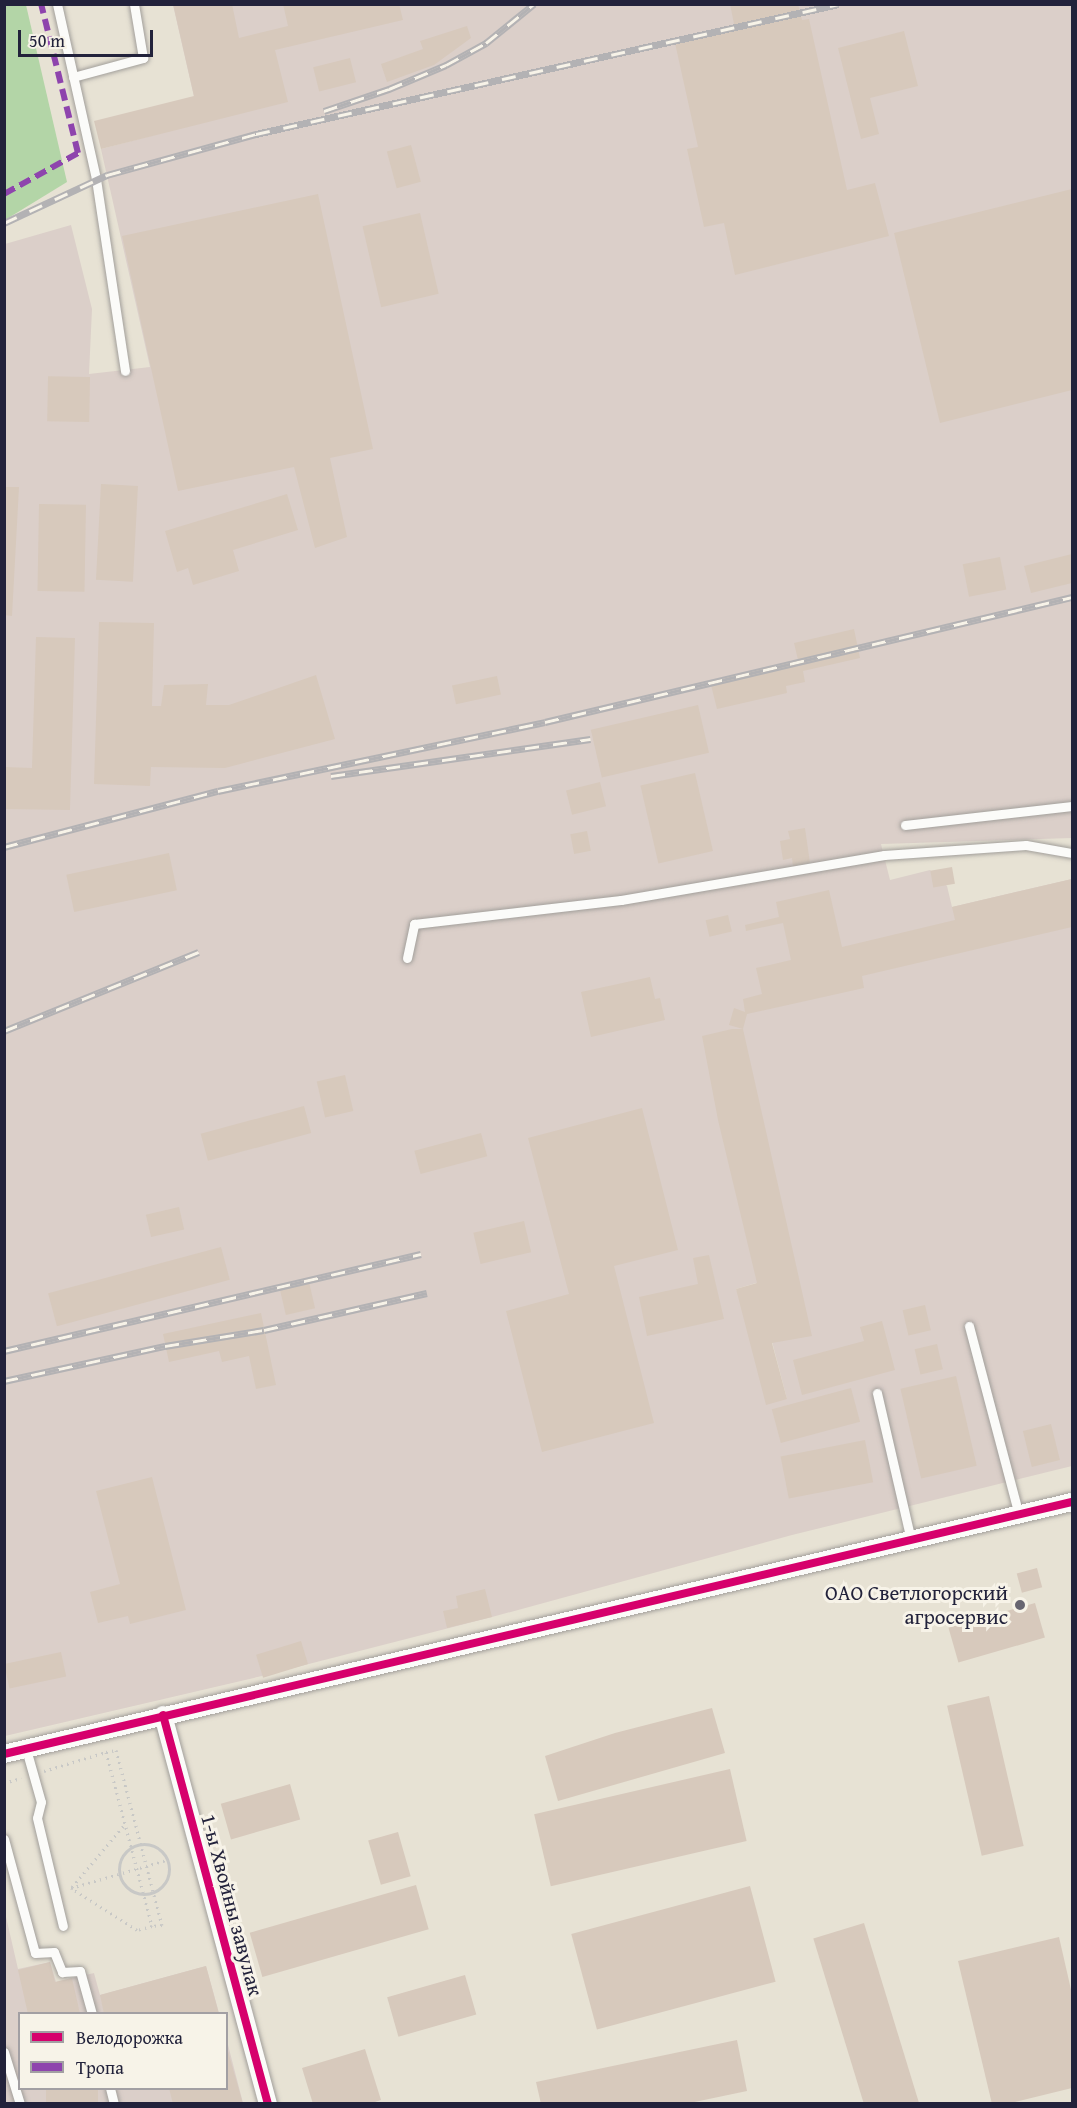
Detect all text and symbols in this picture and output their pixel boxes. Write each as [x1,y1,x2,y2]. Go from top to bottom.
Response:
scale bar [21,18,156,56]
text: 50 m [29,27,65,54]
place label: ОАО Светлогорский агросервис [825,1580,1008,1630]
marker: ОАО Светлогорский агросервис [1013,1598,1027,1612]
street label: 1-ы Хвойны завулак [196,1811,268,1999]
legend [18,2012,228,2090]
text: Велодорожка [76,2024,183,2051]
text: Тропа [76,2054,124,2081]

